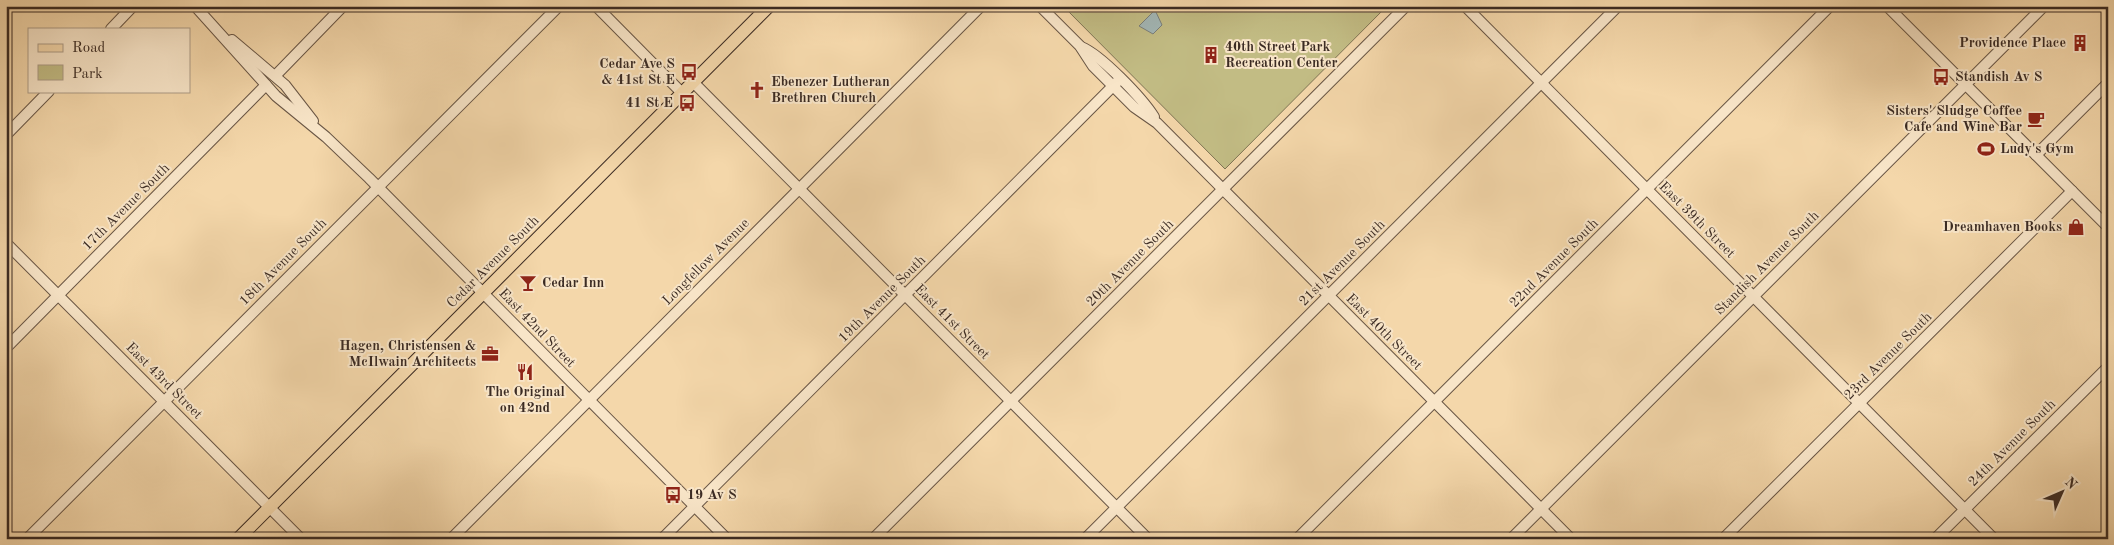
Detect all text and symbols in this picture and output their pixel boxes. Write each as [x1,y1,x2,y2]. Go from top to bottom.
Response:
legend [28,28,190,92]
building icon: Providence Place [2070,33,2090,53]
place label: Providence Place [1959,36,2066,50]
place label: 40th Street Park Recreation Center [1225,40,1338,70]
text: Road [72,41,106,56]
building icon: 40th Street Park Recreation Center [1201,45,1221,65]
place label: Cedar Ave S & 41st St E [599,57,675,87]
bus stop icon: Cedar Ave S & 41st St E [679,62,699,82]
text: Park [72,67,103,82]
bus stop icon: Standish Av S [1931,67,1951,87]
place label: Standish Av S [1955,70,2043,84]
place label: Ebenezer Lutheran Brethren Church [771,75,890,105]
church icon: Ebenezer Lutheran Brethren Church [747,80,767,100]
bus stop icon: 41 St E [677,93,697,113]
place label: 41 St E [625,96,673,110]
place label: Sisters' Sludge Coffee Cafe and Wine Bar [1886,104,2022,134]
cafe icon: Sisters' Sludge Coffee Cafe and Wine Bar [2026,109,2046,129]
sports icon: Ludy's Gym [1976,139,1996,159]
place label: Ludy's Gym [2000,142,2074,156]
street label: 17th Avenue South [80,161,172,253]
street label: East 39th Street [1656,179,1738,261]
street label: Standish Avenue South [1712,208,1822,318]
street label: Cedar Avenue South [444,213,542,311]
street label: 18th Avenue South [237,216,329,308]
street label: Longfellow Avenue [660,216,752,308]
street label: 22nd Avenue South [1507,216,1601,310]
street label: 20th Avenue South [1084,217,1176,309]
street label: 21st Avenue South [1296,217,1388,309]
shop icon: Dreamhaven Books [2066,217,2086,237]
place label: Dreamhaven Books [1943,220,2062,234]
street label: 19th Avenue South [836,253,928,345]
bar icon: Cedar Inn [518,273,538,293]
place label: Cedar Inn [542,276,604,290]
street label: East 41st Street [912,282,992,362]
street label: East 42nd Street [496,286,578,370]
street label: East 40th Street [1343,291,1425,373]
street label: 23rd Avenue South [1842,309,1935,402]
place label: Hagen, Christensen & McIlwain Architects [339,339,476,369]
street label: East 43rd Street [123,340,205,422]
office icon: Hagen, Christensen & McIlwain Architects [480,344,500,364]
restaurant icon: The Original on 42nd [515,362,535,382]
place label: The Original on 42nd [485,385,565,415]
street label: 24th Avenue South [1966,397,2058,489]
north arrow [2036,468,2086,518]
text: N [2062,475,2079,492]
bus stop icon: 19 Av S [663,485,683,505]
place label: 19 Av S [687,488,737,502]

